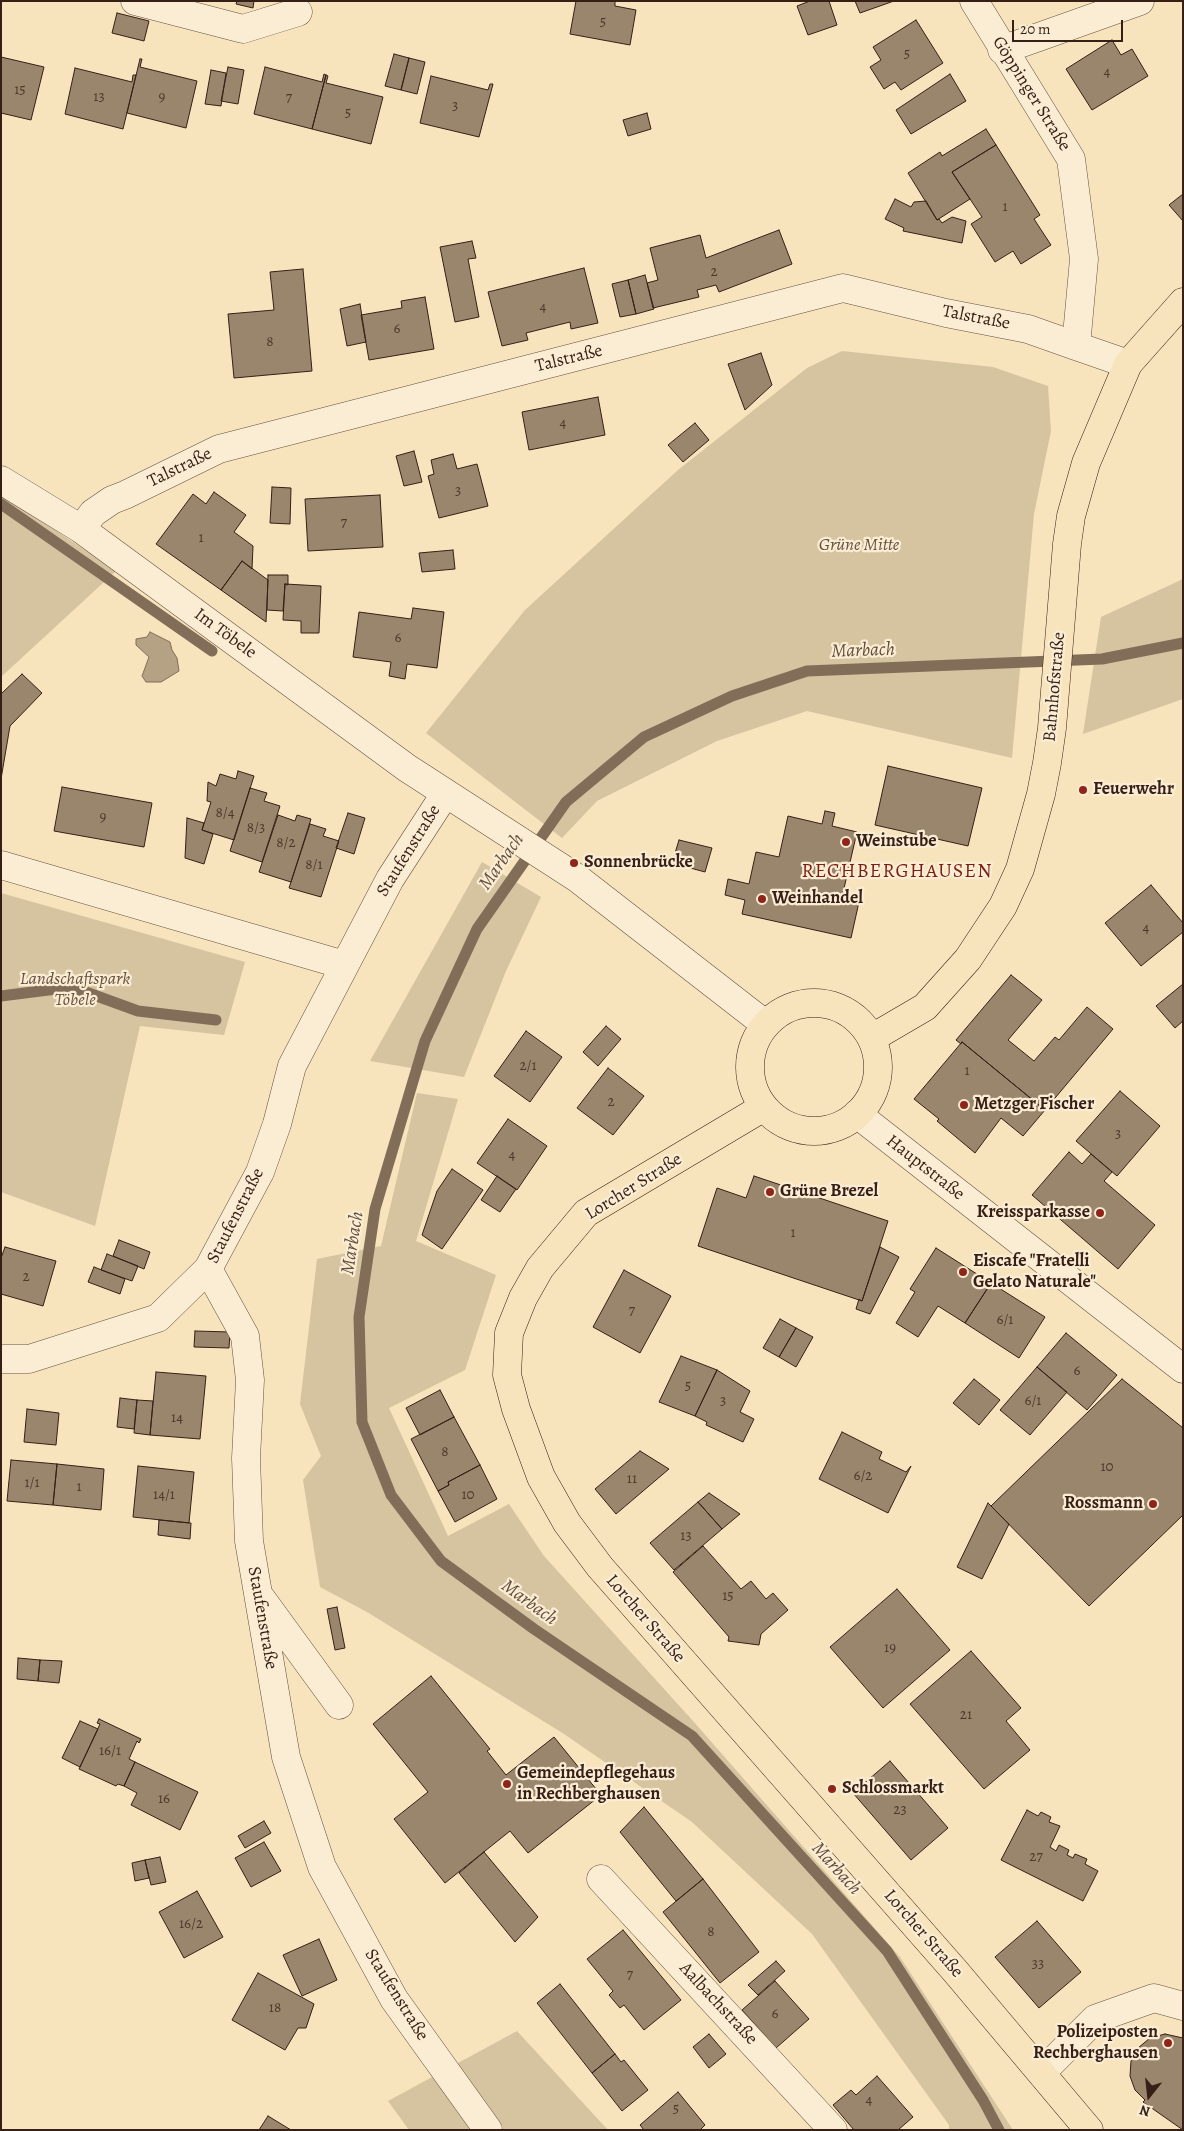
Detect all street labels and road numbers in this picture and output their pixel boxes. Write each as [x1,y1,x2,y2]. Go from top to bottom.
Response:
street label: Göppinger Straße [987,33,1075,155]
street label: Talstraße [940,301,1012,335]
street label: Talstraße [533,340,605,378]
street label: Talstraße [144,443,216,493]
street label: Im Töbele [189,604,261,664]
street label: Bahnhofstraße [1039,631,1071,743]
street label: Staufenstraße [372,801,446,901]
street label: Hauptstraße [881,1131,969,1205]
street label: Lorcher Straße [582,1149,686,1225]
street label: Staufenstraße [203,1165,269,1267]
street label: Staufenstraße [242,1565,282,1671]
street label: Lorcher Straße [601,1570,689,1668]
street label: Lorcher Straße [879,1885,967,1983]
street label: Staufenstraße [359,1945,433,2045]
street label: Aalbachstraße [674,1958,762,2050]

